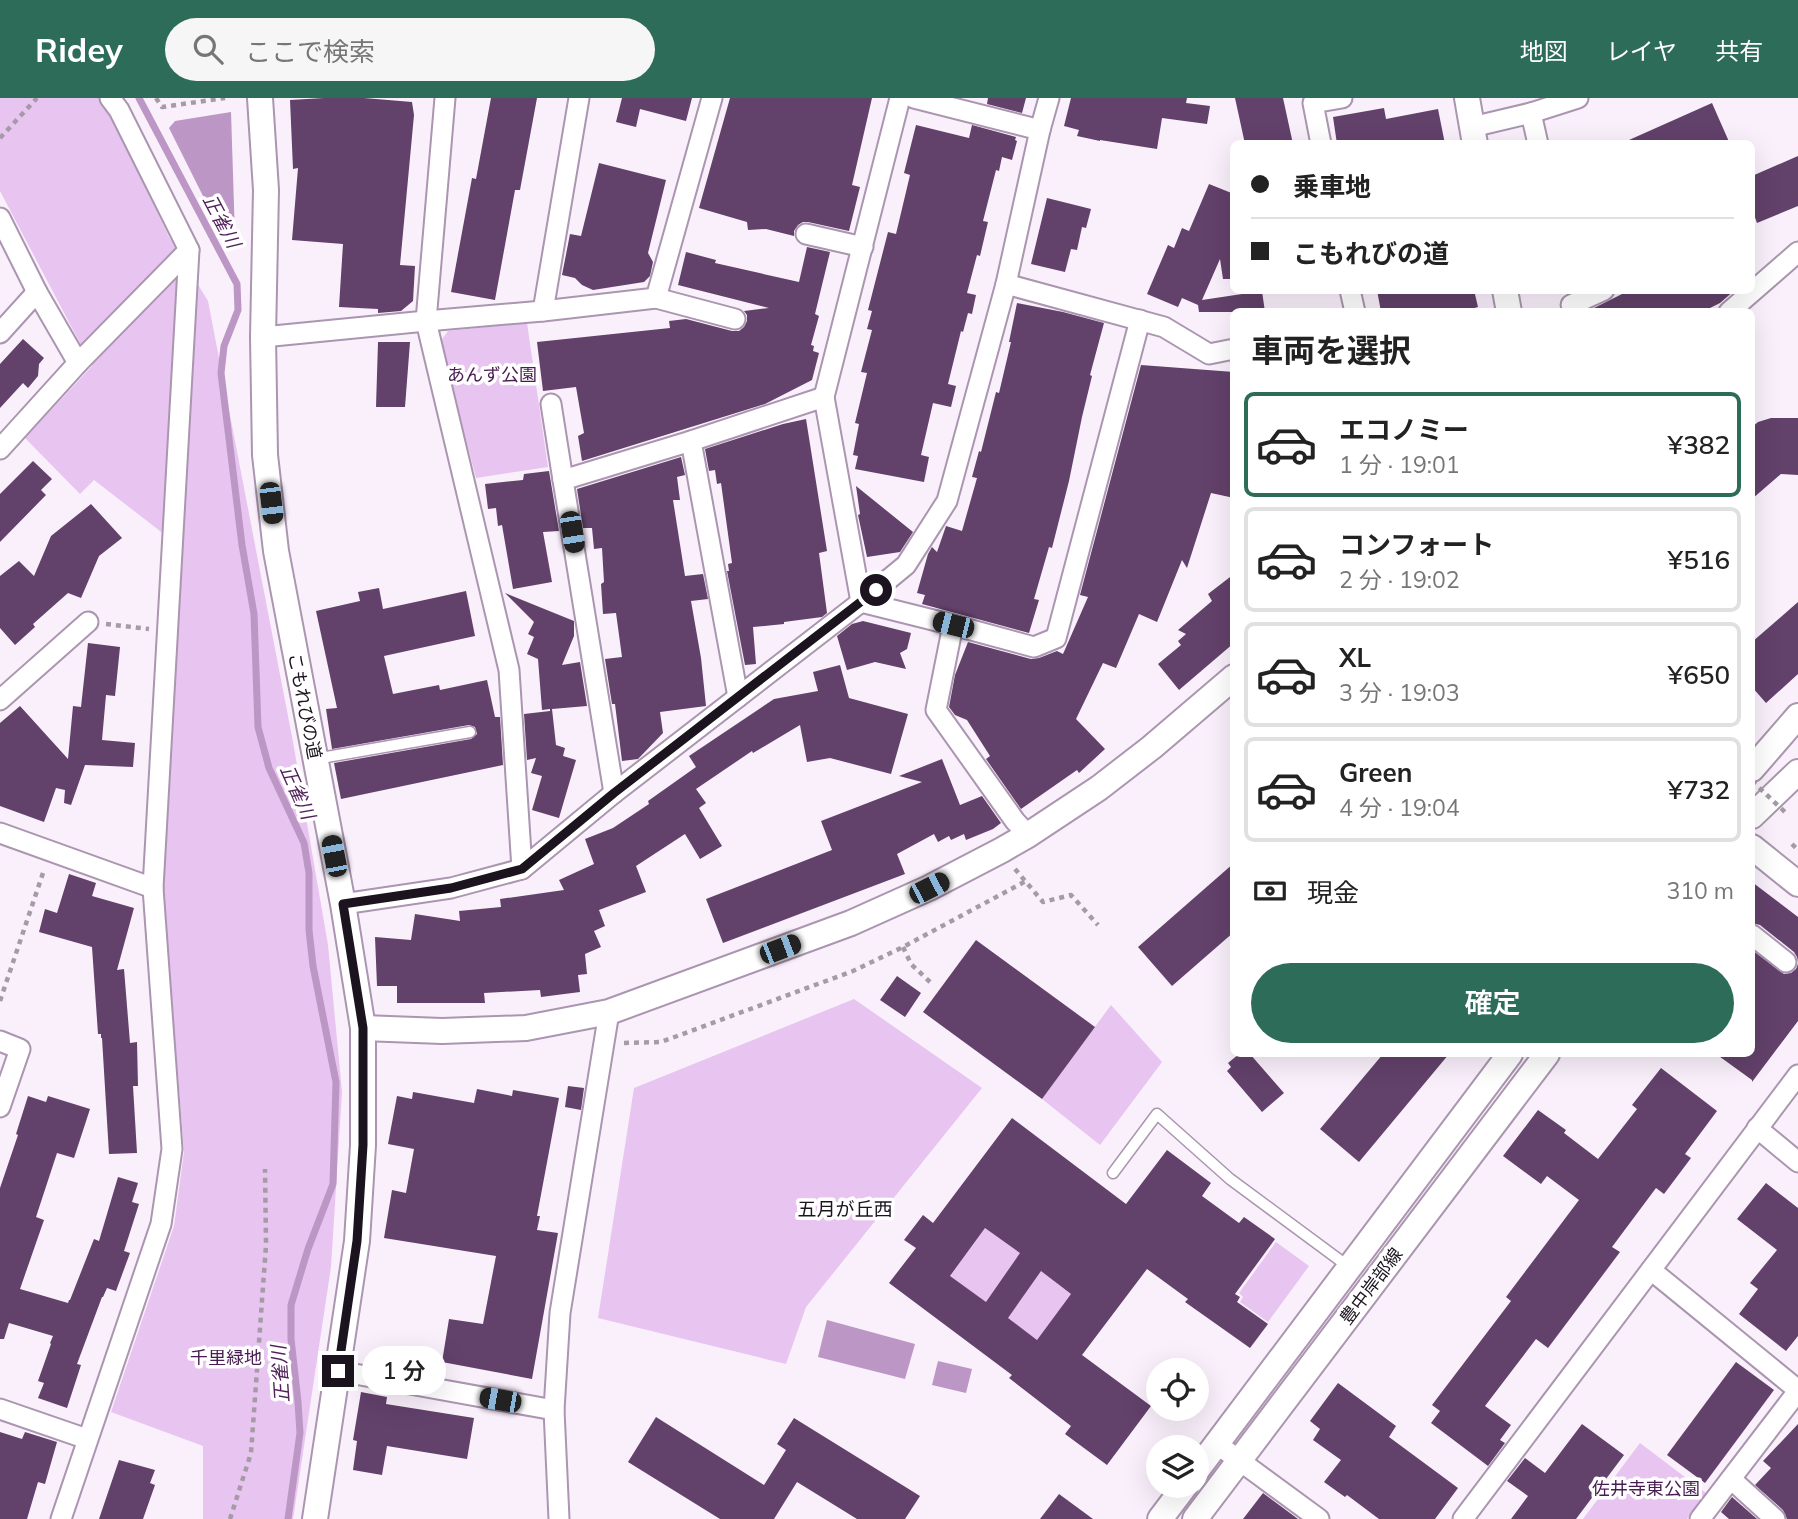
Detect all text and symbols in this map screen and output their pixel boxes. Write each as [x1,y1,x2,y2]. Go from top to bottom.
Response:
search box [165,18,655,81]
text: Ridey [35,29,123,70]
icon: search [189,30,227,68]
text: ここで検索 [245,35,375,68]
text: 地図 [1520,36,1568,66]
text: レイヤ [1606,36,1677,66]
text: 共有 [1715,36,1763,66]
text: 乗車地 [1293,170,1371,203]
water label: 正雀川 [198,190,247,254]
text: こもれびの道 [1293,237,1449,270]
text: 車両を選択 [1251,330,1411,370]
park label: あんず公園 [447,363,537,386]
icon: car [1255,413,1318,476]
text: エコノミー [1339,413,1469,446]
text: ¥382 [1668,428,1730,461]
text: 1 分 · 19:01 [1339,450,1460,479]
car [259,481,284,525]
car [559,510,586,554]
icon: car [1255,528,1318,591]
text: コンフォート [1339,528,1494,561]
text: ¥516 [1668,543,1730,576]
text: 2 分 · 19:02 [1339,565,1460,594]
route start [860,574,892,606]
car [931,610,976,640]
text: XL [1339,641,1371,674]
icon: car [1255,643,1318,706]
street label: こもれびの道 [283,651,327,761]
text: ¥650 [1668,658,1730,691]
text: 3 分 · 19:03 [1339,678,1460,707]
text: Green [1339,756,1412,789]
icon: car [1255,758,1318,821]
water label: 正雀川 [275,761,321,825]
text: ¥732 [1668,773,1730,806]
text: 4 分 · 19:04 [1339,793,1460,822]
car [320,833,349,879]
car [906,869,953,907]
icon: cash [1251,872,1289,910]
text: 現金 [1307,876,1359,909]
text: 310 m [1666,876,1734,905]
car [757,932,804,966]
button: 確定 [1251,963,1734,1043]
district label: 五月が丘西 [797,1197,893,1221]
street label: 豊中岸部線 [1335,1243,1407,1329]
water label: 正雀川 [266,1343,294,1403]
park label: 千里緑地 [190,1346,262,1369]
callout: 1 分 [362,1346,446,1396]
route end [322,1355,354,1387]
text: 1 分 [383,1356,425,1385]
map controls [1146,1358,1209,1498]
button: locate [1146,1358,1209,1421]
car [478,1386,523,1414]
button: layers [1146,1435,1209,1498]
park label: 佐井寺東公園 [1592,1477,1700,1500]

